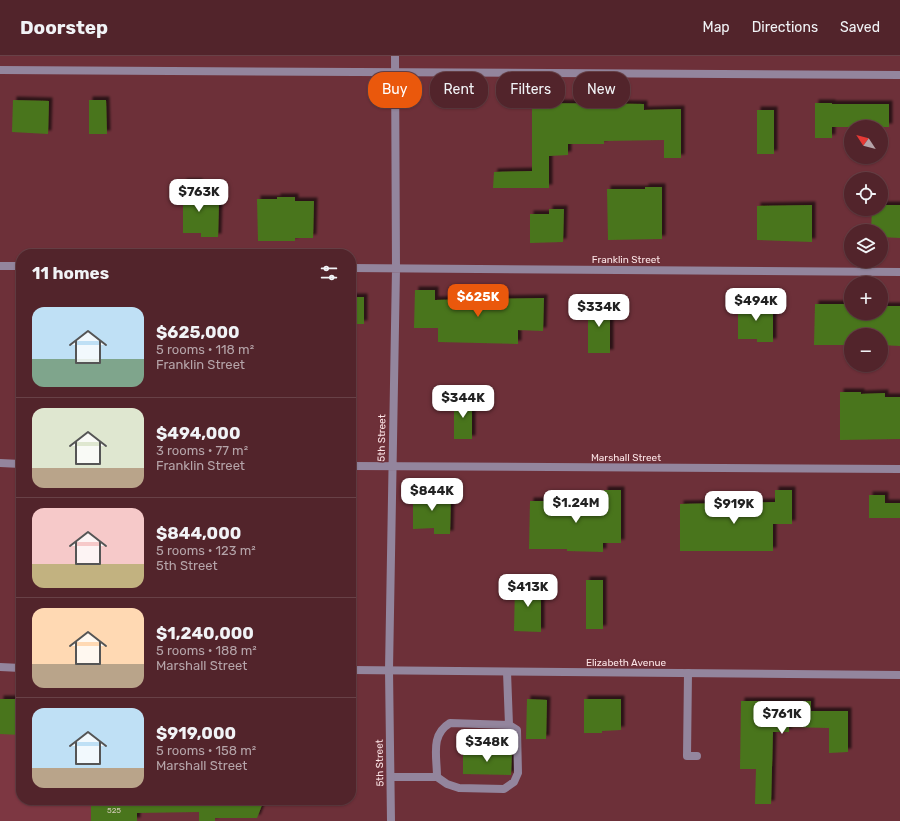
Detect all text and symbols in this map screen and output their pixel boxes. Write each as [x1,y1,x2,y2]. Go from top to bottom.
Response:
text: Doorstep [20,16,108,39]
text: Map [703,19,730,36]
text: Directions [752,19,818,36]
text: Saved [840,19,880,36]
chip: Buy [368,72,422,108]
chip: Rent [430,72,488,108]
chip: Filters [496,72,565,108]
chip: New [573,72,630,108]
north arrow [844,120,888,164]
map controls [844,120,888,372]
button: locate [844,172,888,216]
pin: $763K [171,179,227,213]
text: $763K [178,184,220,199]
button: layers [844,224,888,268]
street label: Franklin Street [592,254,660,266]
icon: filters [318,262,340,284]
text: 11 homes [32,263,109,283]
button: + [844,276,888,320]
pin: $625K [450,284,506,318]
pin: $494K [728,288,784,322]
text: $625K [457,289,499,304]
text: $494K [734,293,778,308]
pin: $334K [571,294,627,328]
text: $334K [577,299,621,314]
text: $625,000 [156,322,240,342]
icon: home [64,323,112,371]
button: − [844,328,888,372]
text: 5 rooms · 118 m² [156,342,254,357]
text: Franklin Street [156,357,245,372]
pin: $344K [435,385,491,419]
text: $344K [441,390,485,405]
street label: 5th Street [376,414,388,462]
text: $494,000 [156,423,240,443]
icon: home [64,424,112,472]
text: 3 rooms · 77 m² [156,443,248,458]
street label: Marshall Street [591,452,661,464]
text: Franklin Street [156,458,245,473]
pin: $844K [404,478,460,512]
text: $844K [410,483,454,498]
pin: $1.24M [543,490,609,524]
pin: $919K [706,491,762,525]
text: $1.24M [553,495,599,510]
text: $919K [714,496,754,511]
text: $844,000 [156,523,241,543]
icon: home [64,524,112,572]
text: 5 rooms · 123 m² [156,543,256,558]
text: 5th Street [156,558,218,573]
pin: $413K [500,574,556,608]
text: $413K [508,579,548,594]
text: $1,240,000 [156,623,254,643]
icon: home [64,624,112,672]
text: 5 rooms · 188 m² [156,643,257,658]
street label: Elizabeth Avenue [586,657,667,669]
text: Marshall Street [156,658,247,673]
pin: $761K [754,701,810,735]
text: $761K [762,706,802,721]
text: $919,000 [156,723,236,743]
icon: home [64,724,112,772]
pin: $348K [459,729,515,763]
text: $348K [465,734,509,749]
street label: 5th Street [374,739,386,787]
text: 5 rooms · 158 m² [156,743,256,758]
text: Marshall Street [156,758,247,773]
house number: 525 [107,806,121,815]

